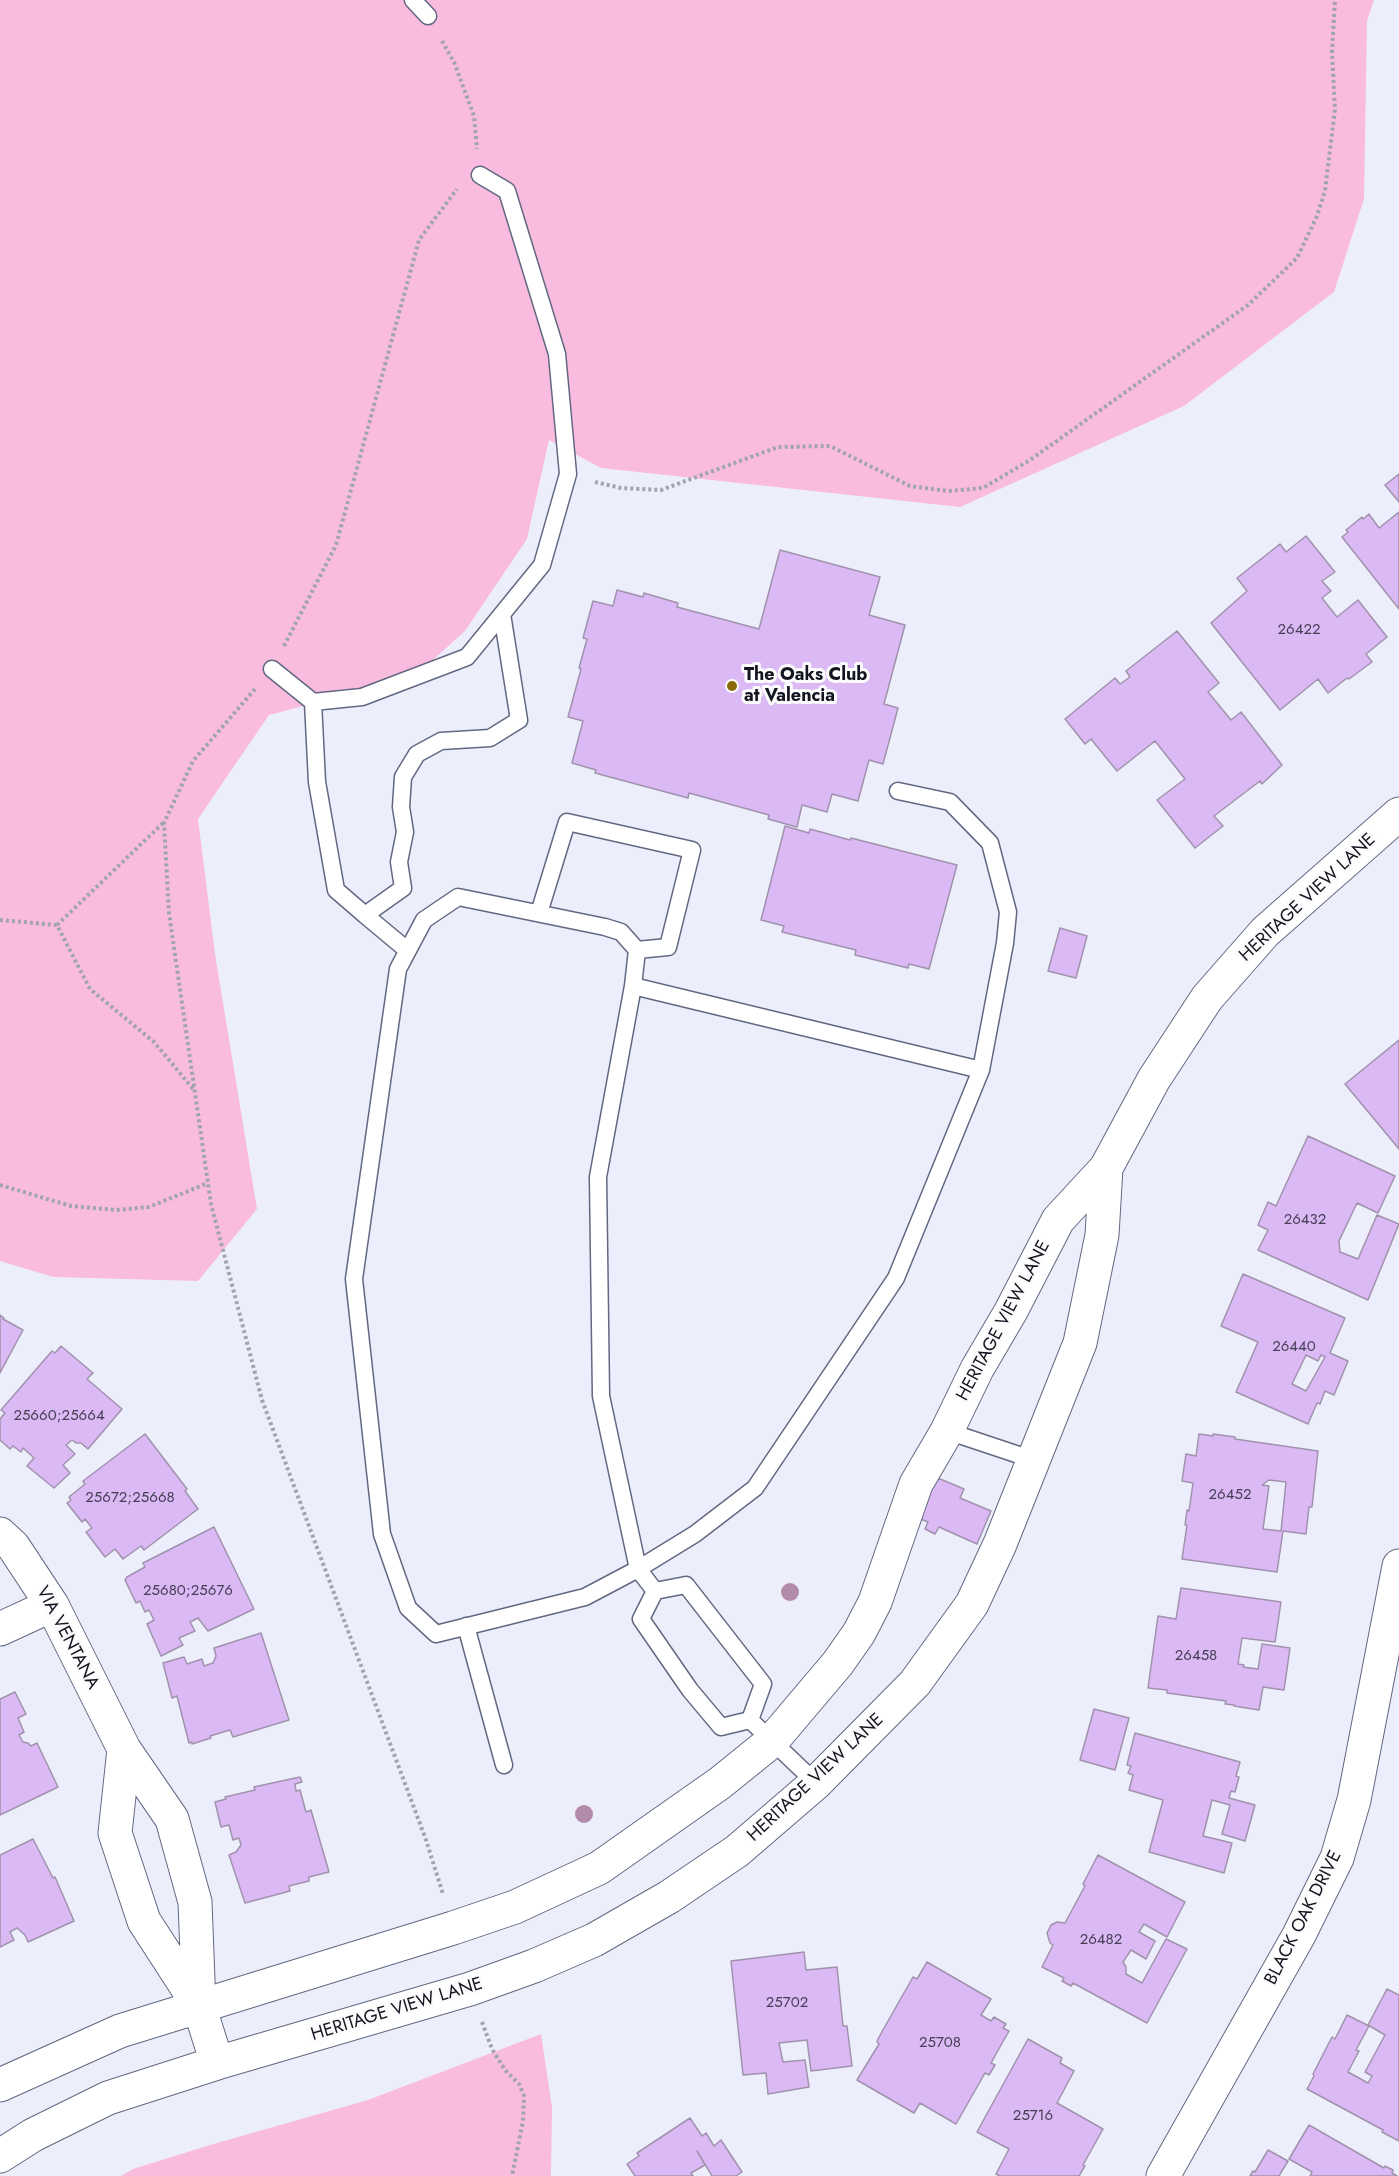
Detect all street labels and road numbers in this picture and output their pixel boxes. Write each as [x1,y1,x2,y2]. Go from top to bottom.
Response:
street label: HERITAGE VIEW LANE [1235,829,1381,967]
street label: HERITAGE VIEW LANE [953,1237,1055,1405]
street label: VIA VENTANA [31,1583,103,1693]
street label: HERITAGE VIEW LANE [743,1709,889,1847]
street label: BLACK OAK DRIVE [1261,1847,1347,1989]
street label: HERITAGE VIEW LANE [309,1974,485,2046]

